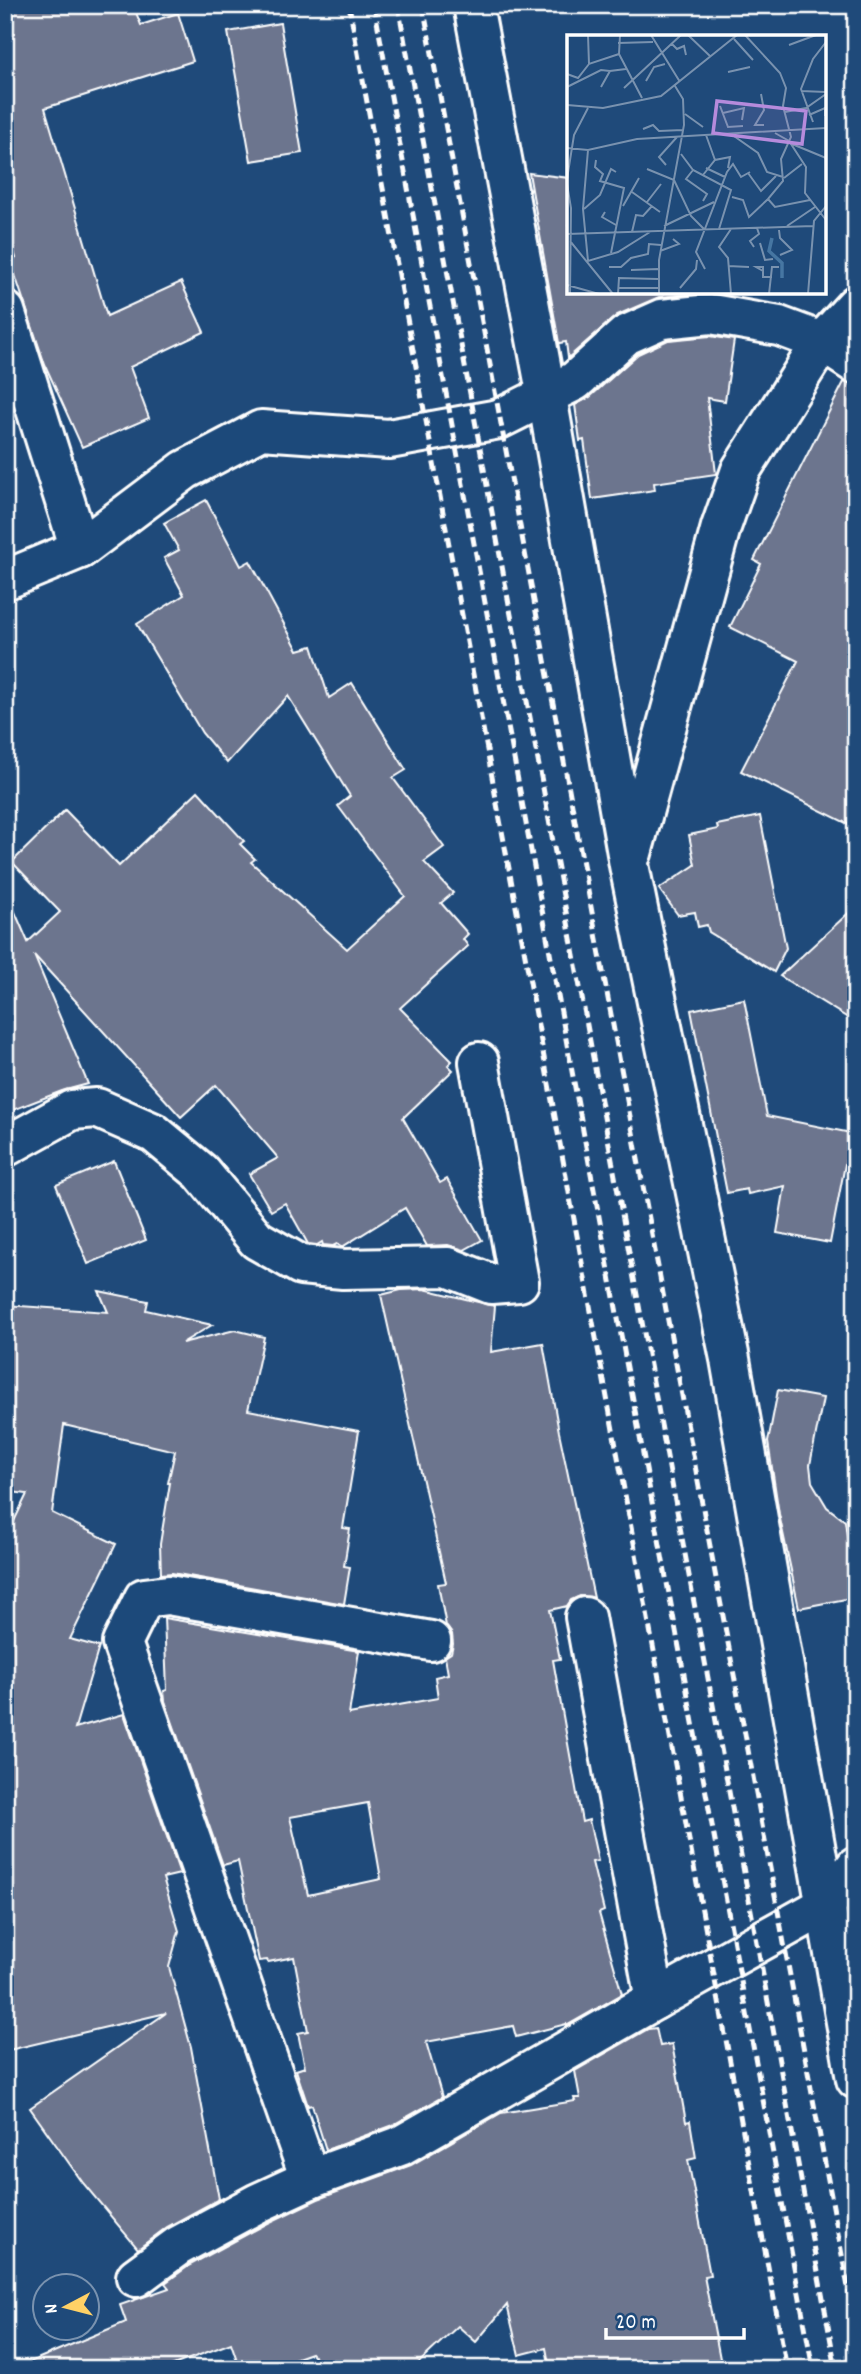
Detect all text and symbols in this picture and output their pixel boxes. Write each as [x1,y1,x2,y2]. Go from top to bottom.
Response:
inset map [567,35,826,294]
north arrow [32,2272,102,2342]
scale bar [606,2297,744,2341]
text: N [39,2302,67,2315]
text: 20 m [616,2309,656,2339]

